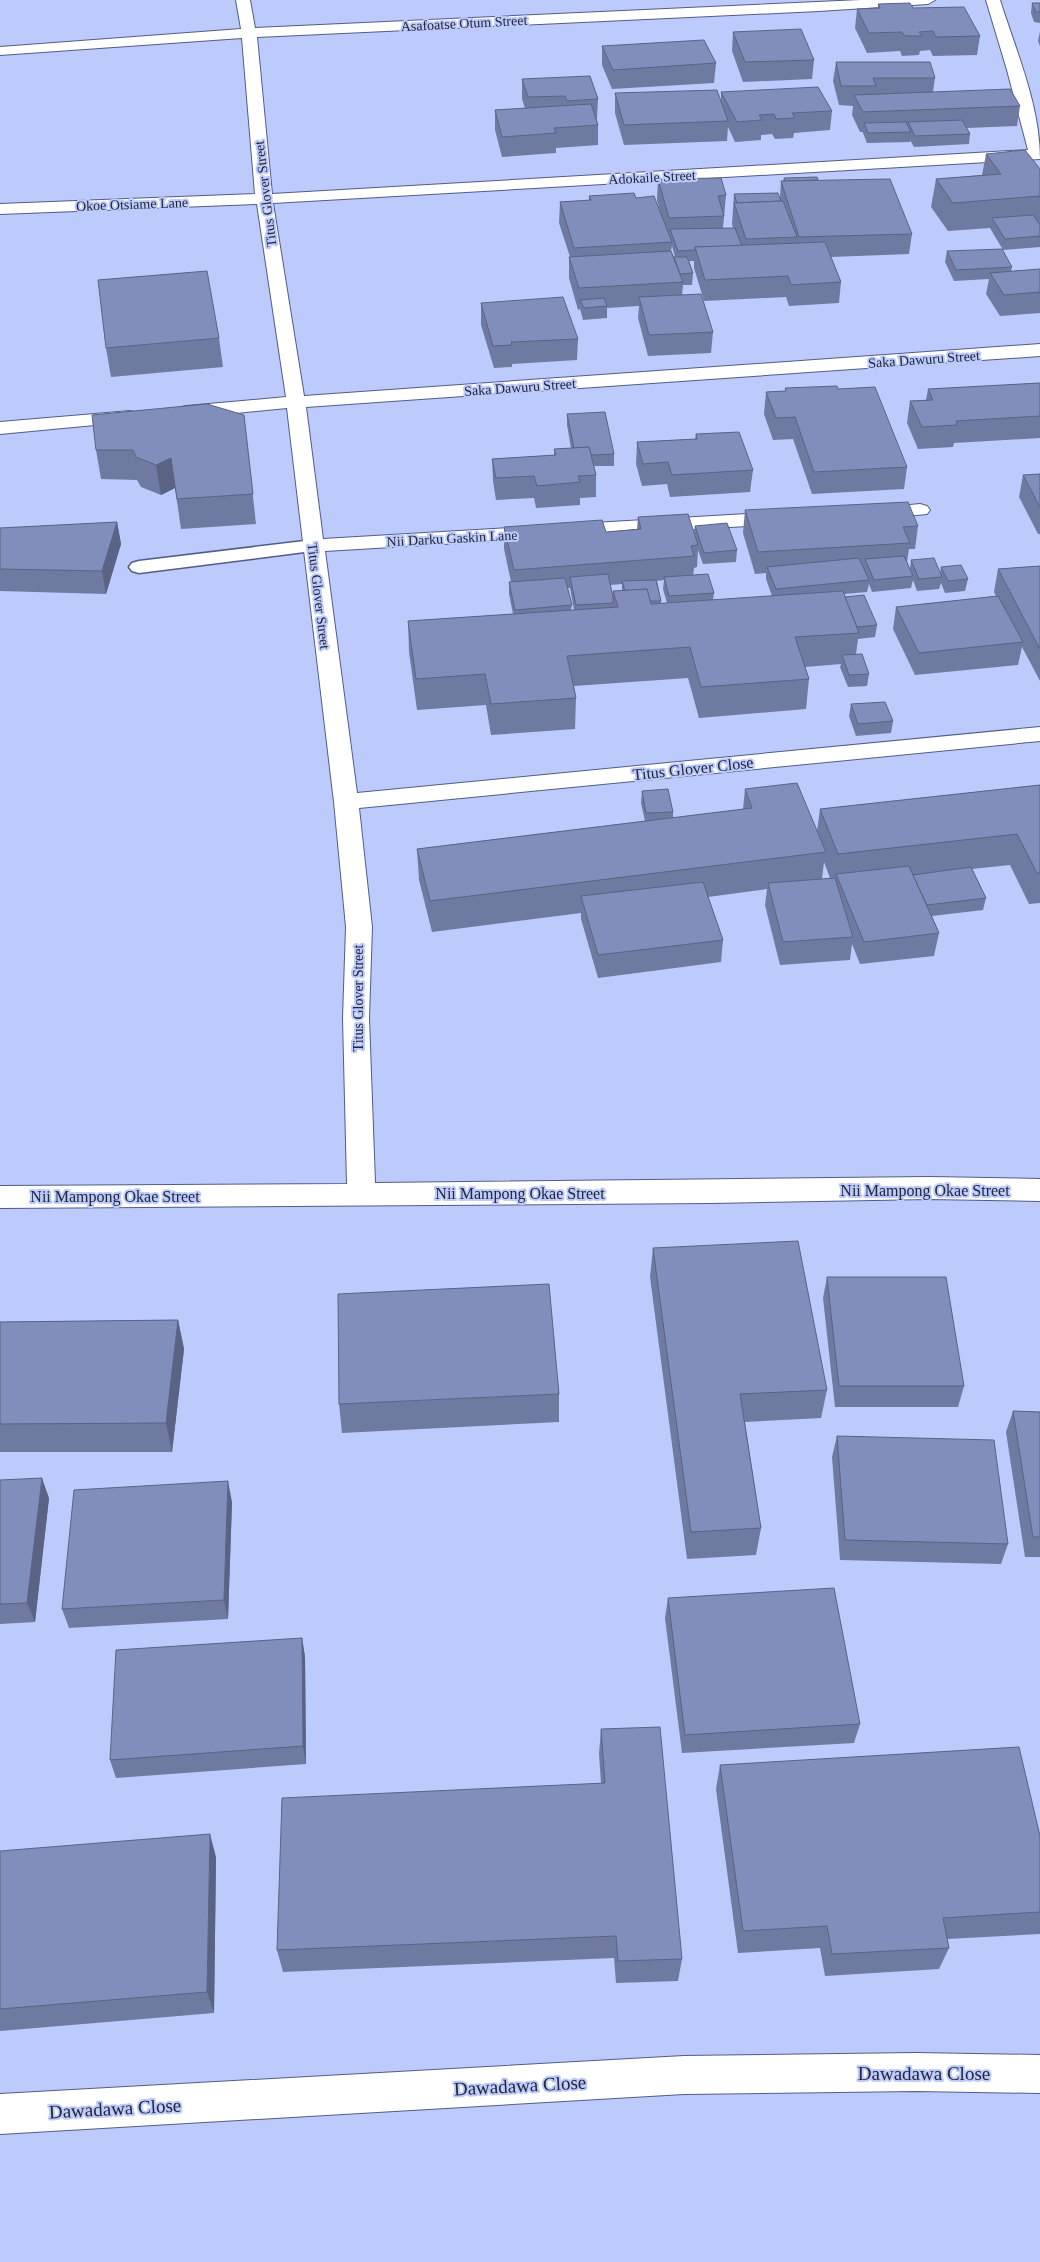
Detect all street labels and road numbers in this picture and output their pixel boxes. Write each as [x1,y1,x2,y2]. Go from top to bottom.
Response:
street label: Asafoatse Otum Street [400,13,528,34]
street label: Titus Glover Street [252,140,279,248]
street label: Adokaile Street [608,168,696,187]
street label: Okoe Otsiame Lane [76,195,188,214]
street label: Saka Dawuru Street [868,348,981,371]
street label: Saka Dawuru Street [464,376,577,399]
street label: Nii Darku Gaskin Lane [386,528,518,549]
street label: Titus Glover Street [305,542,332,650]
street label: Titus Glover Close [632,754,754,783]
street label: Titus Glover Street [351,944,366,1051]
street label: Nii Mampong Okae Street [840,1182,1010,1200]
street label: Nii Mampong Okae Street [435,1185,605,1203]
street label: Nii Mampong Okae Street [30,1188,200,1206]
street label: Dawadawa Close [858,2063,990,2084]
street label: Dawadawa Close [453,2072,587,2099]
street label: Dawadawa Close [48,2095,182,2122]

